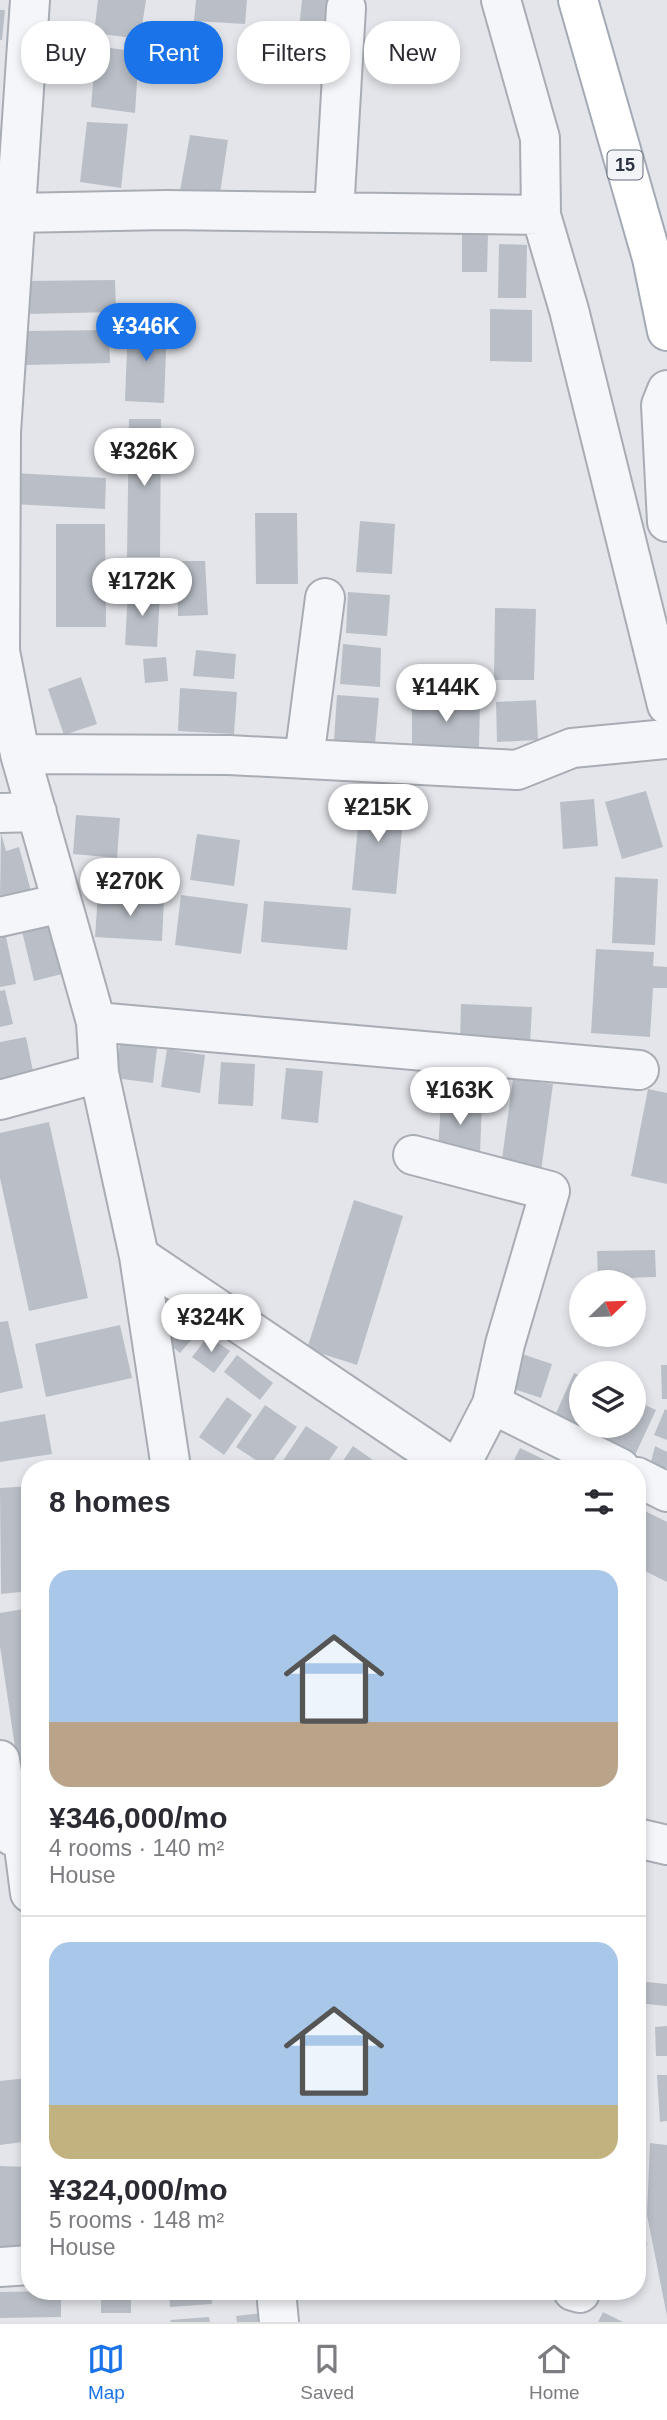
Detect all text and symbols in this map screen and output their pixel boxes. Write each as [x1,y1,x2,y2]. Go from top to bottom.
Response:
chip: Buy [21,21,110,84]
chip: Rent [124,21,223,84]
chip: Filters [237,21,350,84]
chip: New [364,21,460,84]
road number: 15 [608,150,642,180]
pin: ¥346K [97,304,195,363]
text: ¥346K [112,313,180,339]
pin: ¥326K [95,428,193,488]
text: ¥326K [110,438,178,464]
pin: ¥172K [93,558,191,618]
text: ¥172K [108,568,176,594]
pin: ¥144K [397,664,495,724]
text: ¥144K [412,674,480,700]
pin: ¥215K [329,784,427,844]
text: ¥215K [344,794,412,820]
pin: ¥270K [81,858,179,918]
text: ¥270K [96,868,164,894]
pin: ¥163K [411,1068,509,1127]
text: ¥163K [426,1077,494,1103]
north arrow [569,1270,646,1348]
map controls [569,1270,646,1438]
pin: ¥324K [162,1294,260,1354]
text: ¥324K [177,1304,245,1330]
button: layers [569,1361,646,1438]
icon: filters [580,1483,618,1521]
text: 8 homes [49,1485,171,1518]
icon: home [271,1616,397,1742]
text: ¥346,000/mo [49,1801,227,1834]
text: 4 rooms · 140 m² [49,1835,224,1861]
text: House [49,1862,115,1888]
icon: home [271,1988,397,2114]
text: ¥324,000/mo [49,2173,227,2206]
text: 5 rooms · 148 m² [49,2207,224,2233]
text: House [49,2234,115,2260]
tab: Map [87,2340,125,2404]
tab: Saved [300,2340,354,2404]
tab: Home [529,2340,580,2404]

